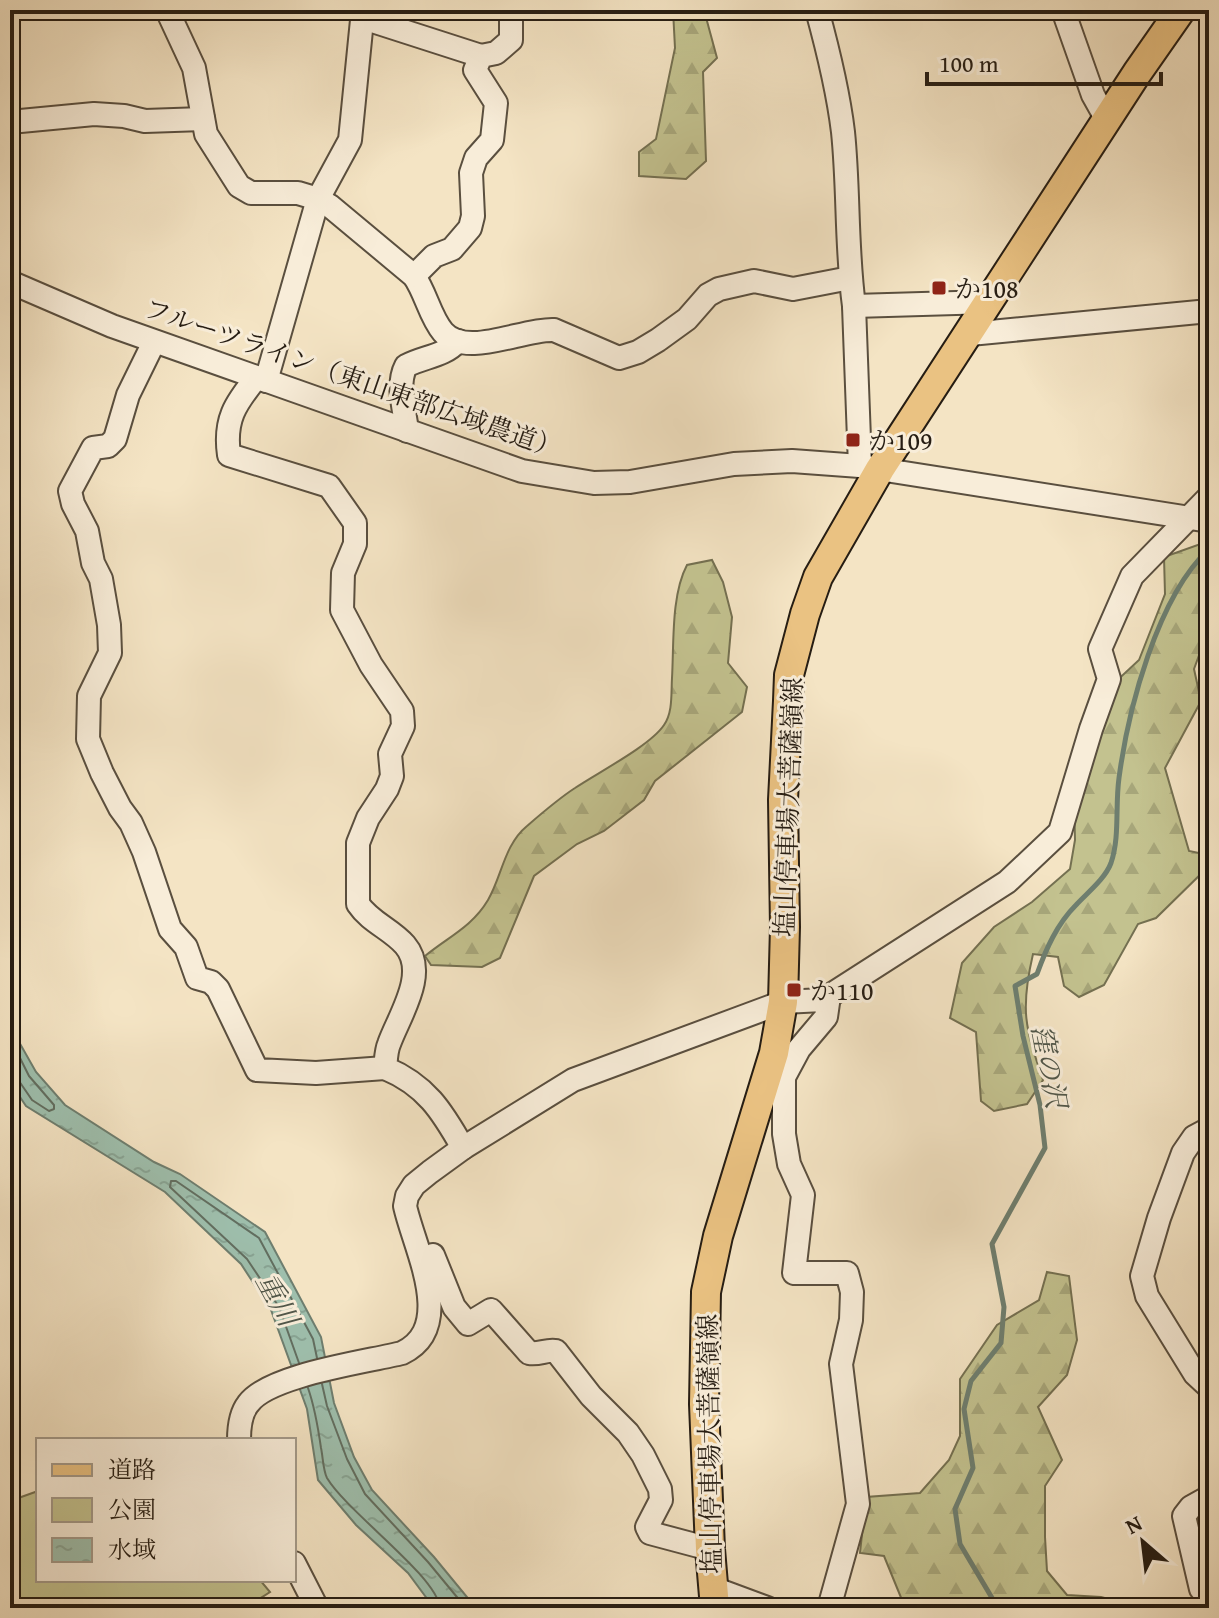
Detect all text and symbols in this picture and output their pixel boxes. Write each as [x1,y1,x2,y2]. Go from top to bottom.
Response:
scale bar [927,36,1161,86]
text: 100 m [939,46,999,81]
place label: か108 [955,269,1019,308]
marker: か108 [930,279,948,297]
street label: フルーツライン（東山東部広域農道） [139,288,567,468]
place label: か109 [869,421,933,460]
marker: か109 [844,431,862,449]
street label: 塩山停車場大菩薩嶺線 [764,676,812,938]
place label: か110 [810,971,874,1010]
marker: か110 [785,981,803,999]
water label: 窪の沢 [1022,1021,1079,1114]
water label: 重川 [246,1265,311,1336]
street label: 塩山停車場大菩薩嶺線 [687,1314,731,1574]
legend [36,1438,296,1582]
text: 道路 [108,1452,156,1487]
text: 公園 [108,1492,156,1527]
north arrow [1103,1502,1183,1582]
text: N [1120,1507,1148,1542]
text: 水域 [108,1532,156,1567]

